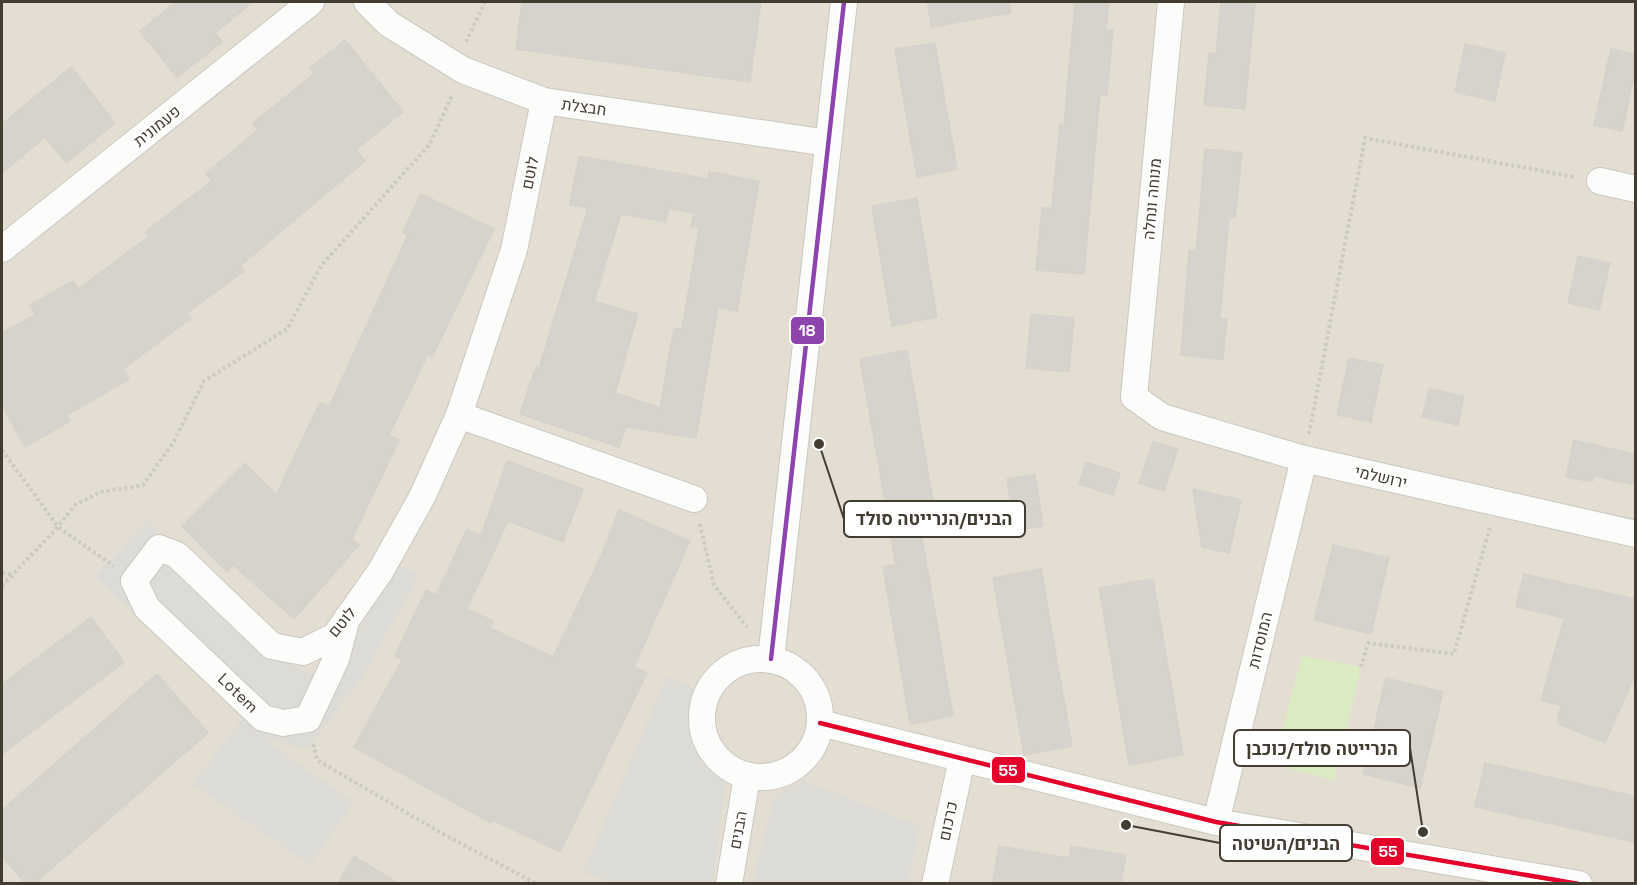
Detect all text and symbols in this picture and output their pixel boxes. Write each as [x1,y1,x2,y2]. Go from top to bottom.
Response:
street label: חבצלת [560,93,608,121]
street label: פעמונית [129,101,185,151]
street label: לוטם [516,155,544,191]
street label: מנוחה ונחלה [1138,157,1166,241]
line badge: 18 [790,316,825,345]
text: 18 [799,320,816,341]
street label: ירושלמי [1353,461,1409,493]
callout: הבנים/הנרייטה סולד [844,501,1025,537]
text: הבנים/הנרייטה סולד [856,507,1012,530]
street label: לוטם [323,603,361,641]
street label: המוסדות [1243,610,1277,670]
street label: Lotem [213,669,263,717]
callout: הנרייטה סולד/כוכבן [1234,730,1410,766]
text: הנרייטה סולד/כוכבן [1246,737,1398,760]
line badge: 55 [991,756,1026,784]
text: 55 [998,760,1018,781]
street label: כרכום [934,799,962,843]
street label: הבנים [724,809,752,851]
callout: הבנים/השיטה [1220,825,1352,861]
text: הבנים/השיטה [1232,832,1340,855]
line badge: 55 [1370,837,1405,866]
text: 55 [1378,841,1398,862]

